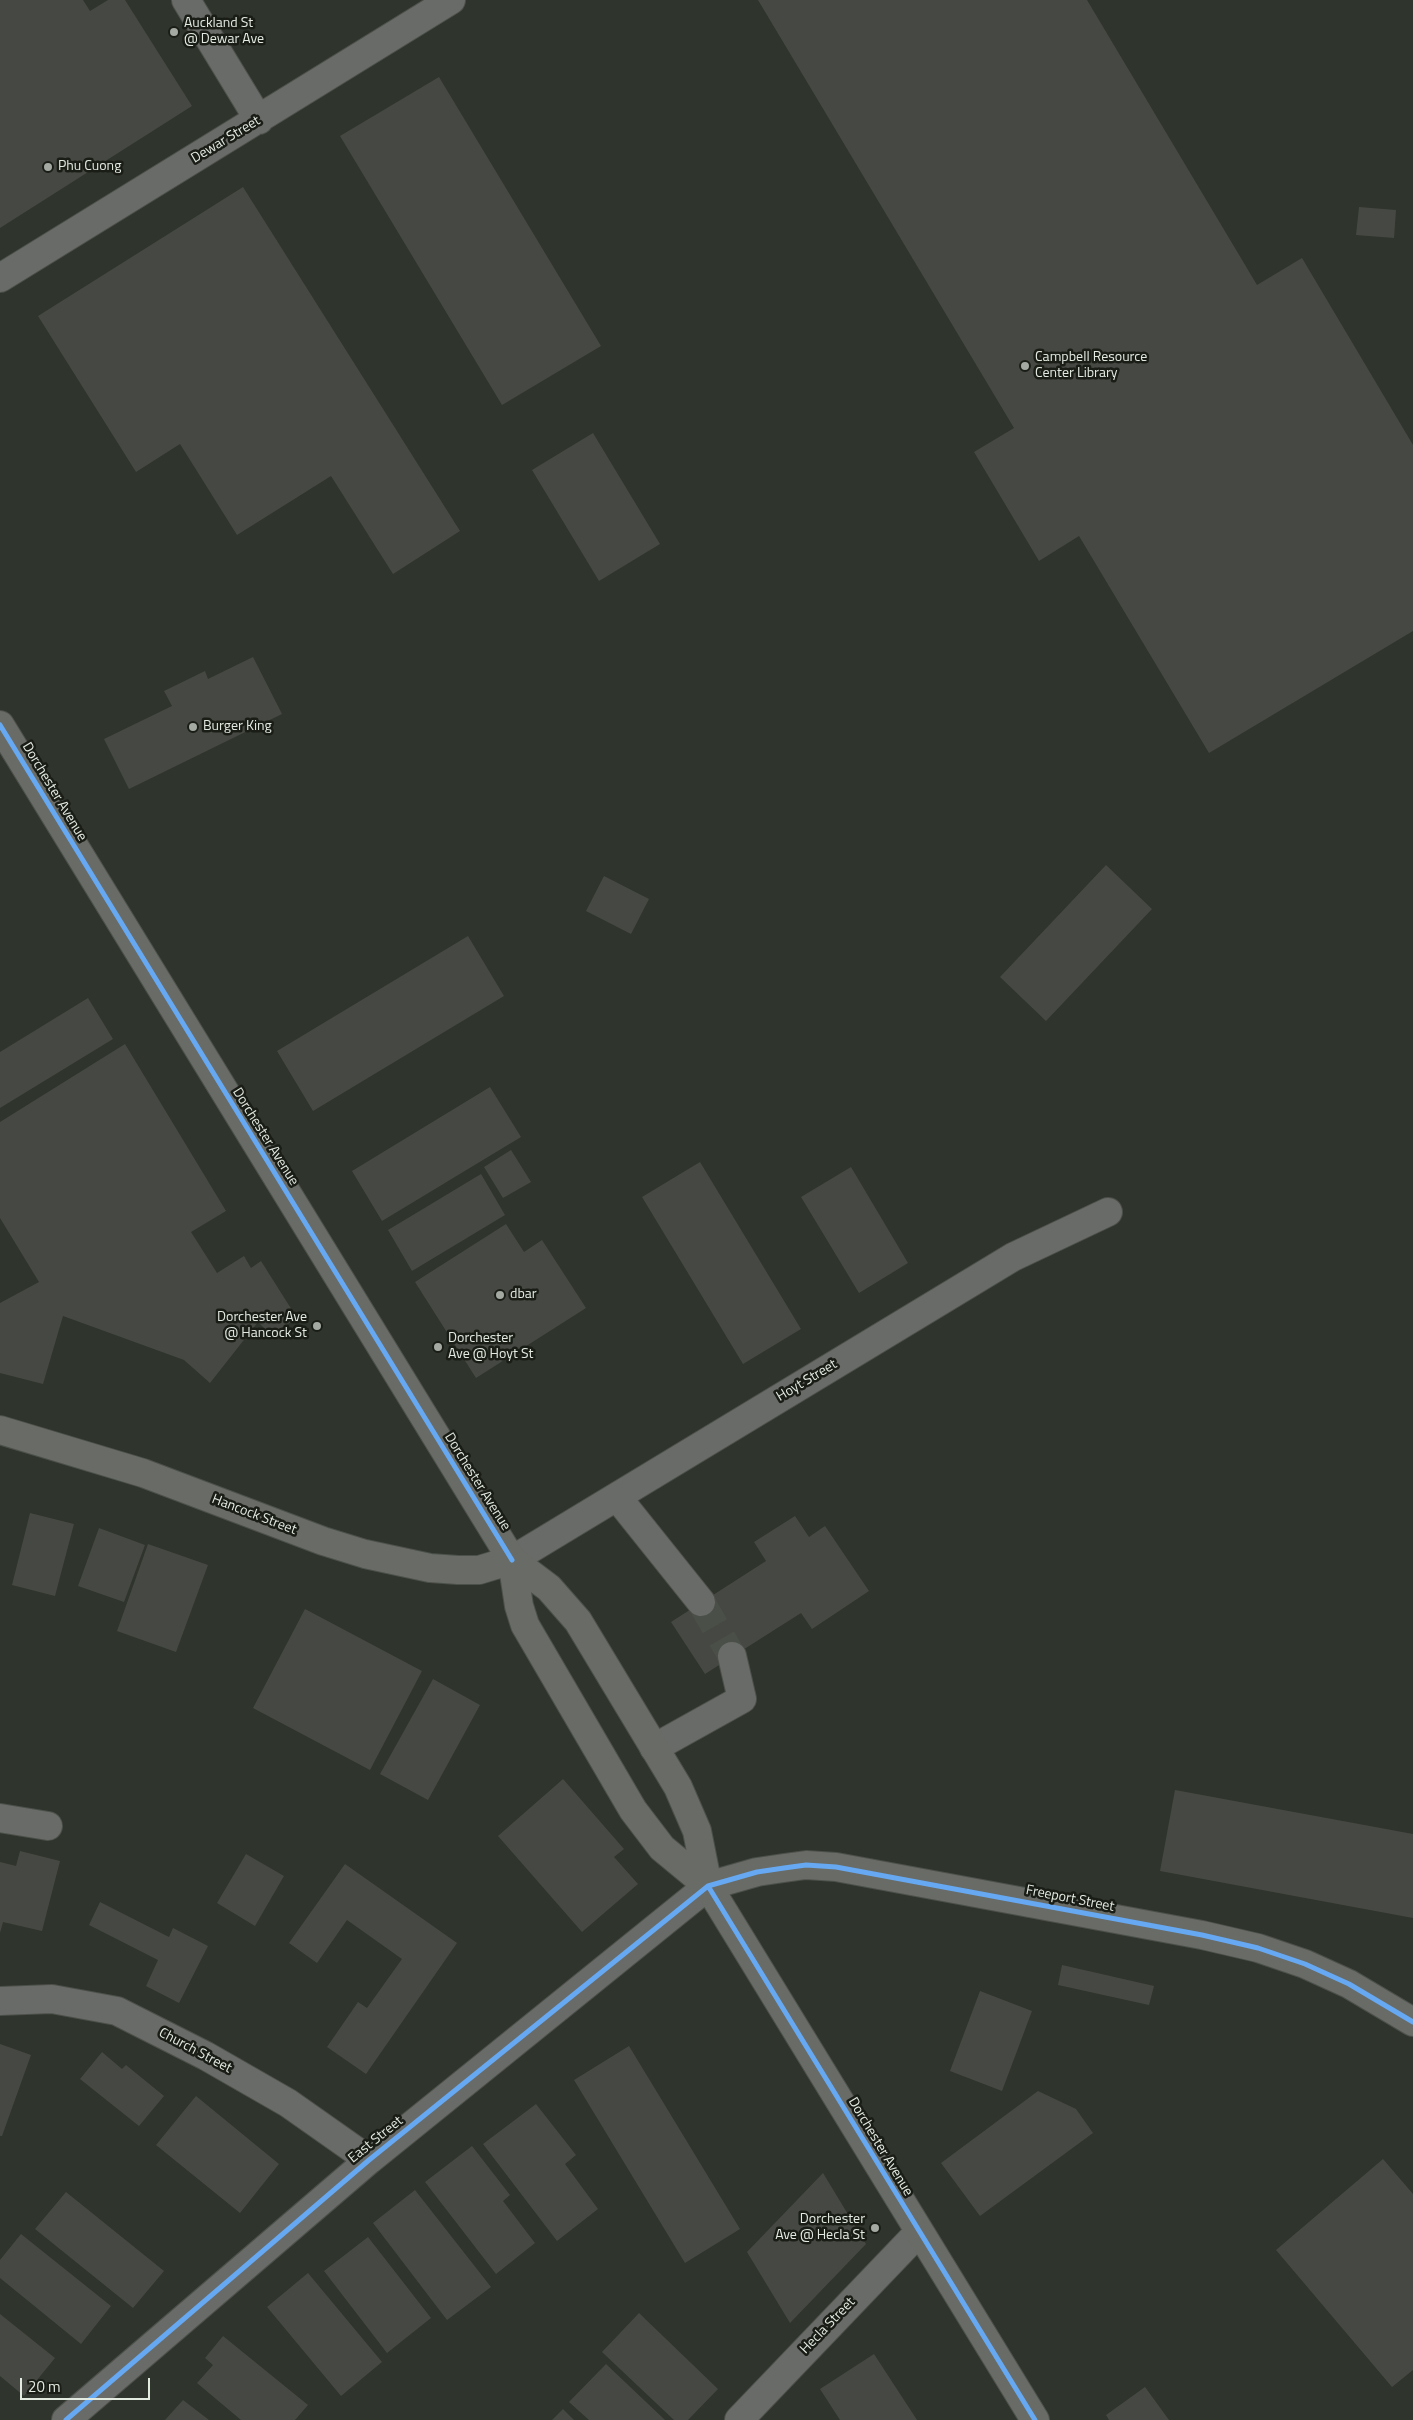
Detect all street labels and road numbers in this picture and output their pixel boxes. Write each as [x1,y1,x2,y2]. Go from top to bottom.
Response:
street label: Dewar Street [188,113,264,167]
street label: Dorchester Avenue [18,740,90,844]
street label: Dorchester Avenue [228,1085,302,1189]
street label: Hoyt Street [774,1356,840,1406]
street label: Dorchester Avenue [440,1430,514,1534]
street label: Hancock Street [209,1491,299,1539]
street label: Freeport Street [1024,1882,1116,1916]
street label: Church Street [156,2025,234,2077]
street label: Dorchester Avenue [844,2095,916,2199]
street label: East Street [345,2113,407,2167]
street label: Hecla Street [797,2294,859,2358]

